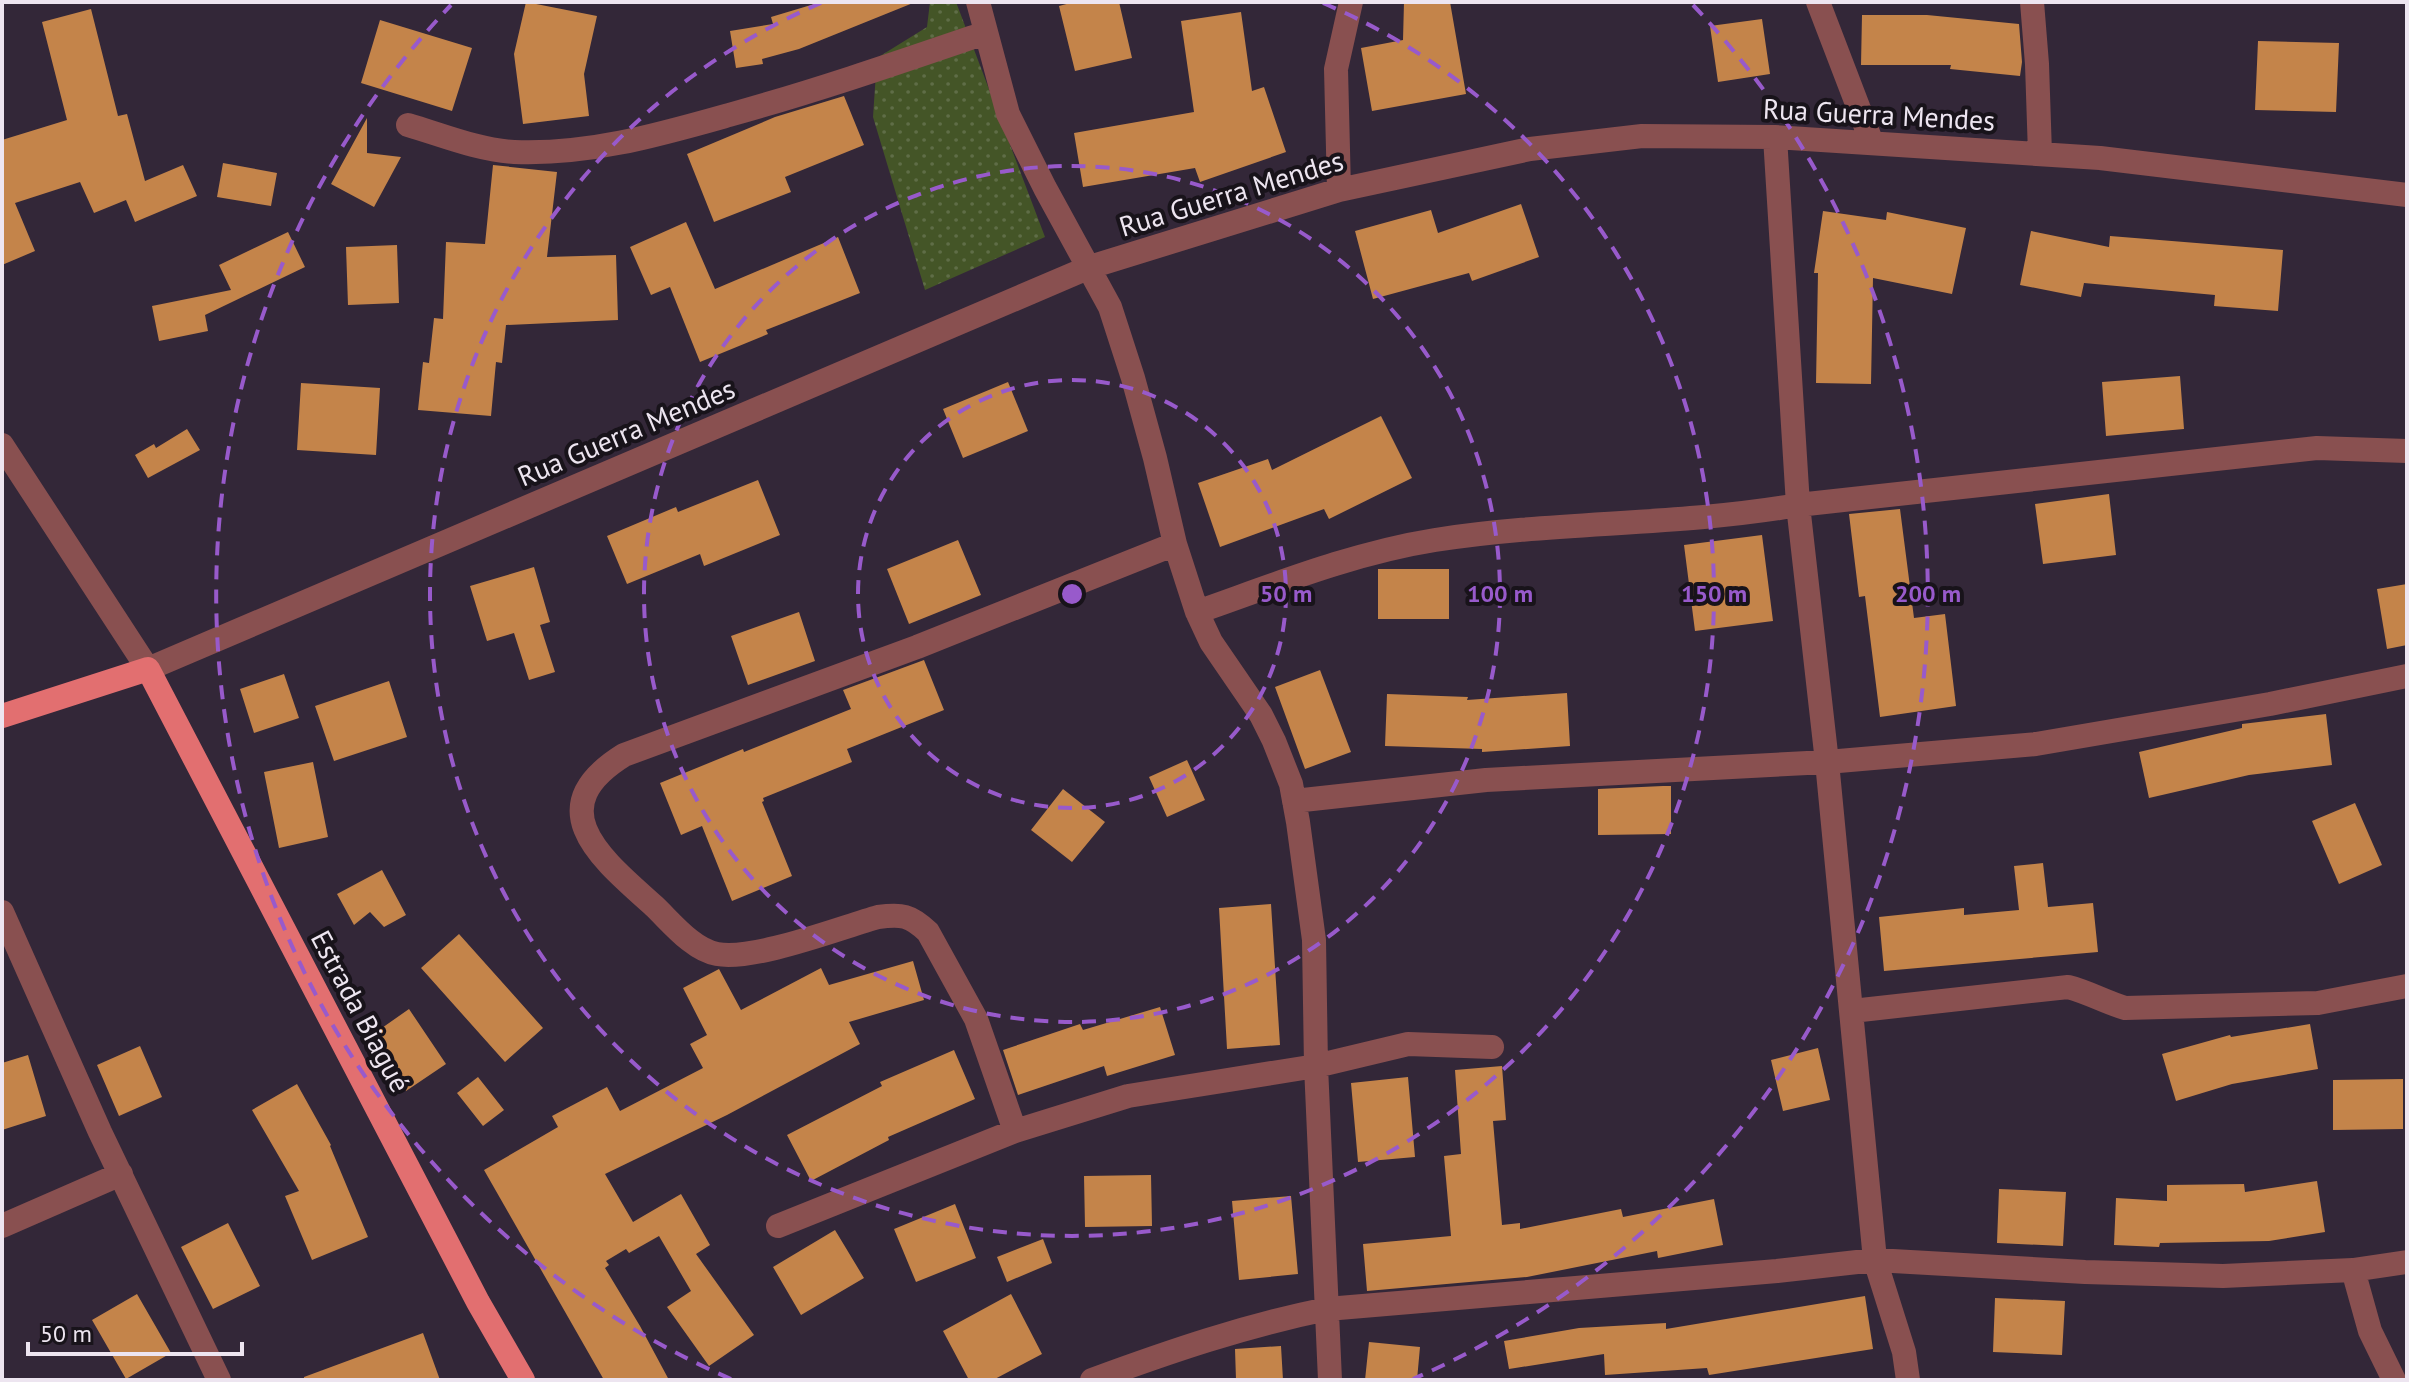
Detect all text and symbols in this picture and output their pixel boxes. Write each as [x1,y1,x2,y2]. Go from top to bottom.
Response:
street label: Rua Guerra Mendes [1762,89,1996,139]
street label: Rua Guerra Mendes [1114,141,1348,245]
street label: Rua Guerra Mendes [512,370,740,494]
text: 50 m [1260,578,1312,609]
text: 100 m [1467,578,1533,609]
text: 150 m [1681,578,1747,609]
text: 200 m [1895,578,1961,609]
centre of rings [1058,580,1086,608]
street label: Estrada Biagué [303,924,419,1098]
scale bar [28,1306,242,1356]
text: 50 m [40,1318,92,1349]

